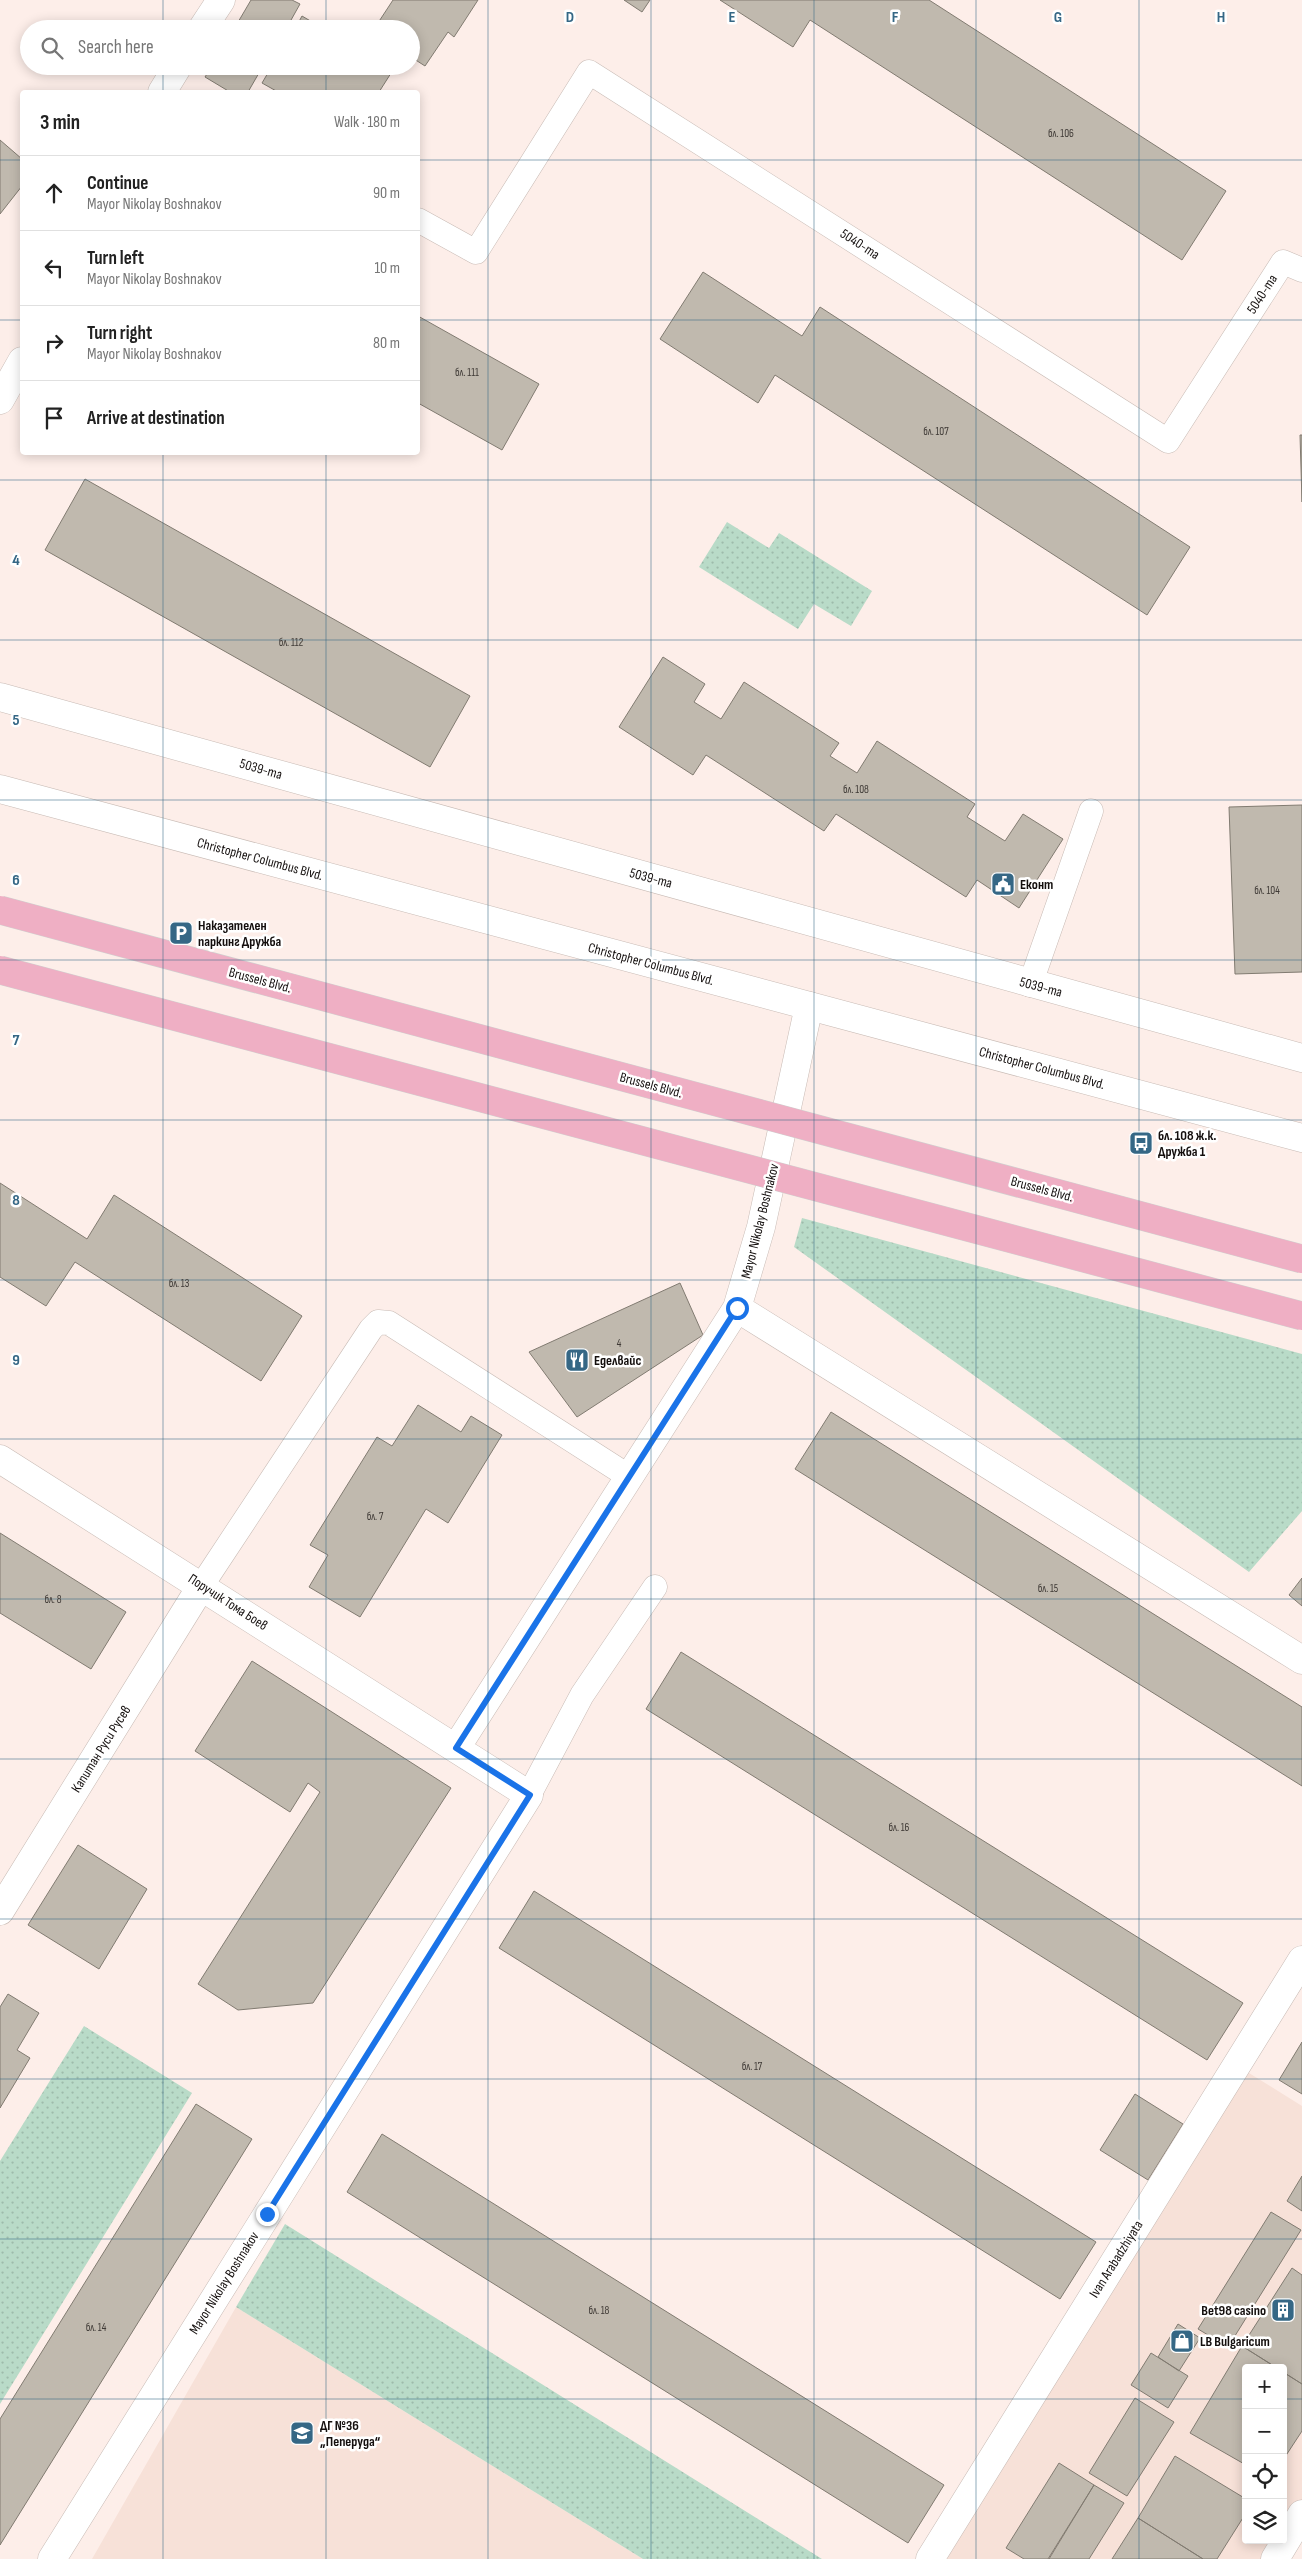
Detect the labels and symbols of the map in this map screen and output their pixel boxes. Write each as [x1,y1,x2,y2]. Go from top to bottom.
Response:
text: D [566,8,574,27]
text: E [729,8,736,27]
text: F [892,8,899,27]
text: G [1054,8,1062,27]
text: H [1217,8,1225,27]
house number: бл. 106 [1048,127,1074,140]
street label: 5040-та [837,225,883,263]
street label: 5040-та [1243,271,1281,317]
house number: бл. 111 [455,366,479,379]
house number: бл. 107 [923,425,949,438]
text: 4 [12,551,20,570]
house number: бл. 112 [279,636,304,649]
text: 5 [12,711,20,730]
street label: 5039-та [238,755,284,783]
house number: бл. 108 [843,783,869,796]
street label: Christopher Columbus Blvd. [195,834,325,884]
street label: 5039-та [628,864,674,892]
text: 6 [12,871,20,890]
public building icon: Еконт [990,871,1016,897]
place label: Еконт [1020,876,1053,893]
house number: бл. 104 [1254,884,1280,897]
place label: Наказателен паркинг Дружба [198,917,282,950]
parking icon: Наказателен паркинг Дружба [168,920,194,946]
street label: Christopher Columbus Blvd. [586,939,716,989]
street label: Brussels Blvd. [227,963,293,997]
street label: 5039-та [1018,973,1064,1001]
text: 7 [13,1031,20,1050]
street label: Christopher Columbus Blvd. [977,1043,1107,1093]
street label: Brussels Blvd. [618,1068,684,1102]
place label: бл. 108 ж.к. Дружба 1 [1158,1127,1217,1160]
bus stop icon: бл. 108 ж.к. Дружба 1 [1128,1130,1154,1156]
street label: Мayor Nikolay Boshnakov [737,1161,783,1280]
street label: Brussels Blvd. [1009,1172,1075,1206]
text: 8 [12,1191,20,1210]
house number: бл. 13 [169,1277,190,1290]
route start [726,1297,749,1320]
house number: 4 [617,1337,622,1350]
restaurant icon: Еделвайс [564,1347,590,1373]
text: 9 [12,1351,20,1370]
place label: Еделвайс [594,1352,641,1369]
house number: бл. 7 [367,1510,384,1523]
street label: Поручик Тома Боев [185,1570,271,1634]
house number: бл. 15 [1038,1582,1058,1595]
house number: бл. 8 [44,1593,62,1606]
street label: Капитан Руси Русев [68,1702,135,1796]
house number: бл. 16 [889,1821,910,1834]
house number: бл. 17 [742,2060,763,2073]
route end [256,2203,279,2226]
street label: Ivan Arabadzhiyata [1085,2217,1147,2301]
street label: Мayor Nikolay Boshnakov [186,2228,263,2337]
building icon: Bet98 casino [1270,2297,1296,2323]
place label: Bet98 casino [1201,2302,1266,2319]
house number: бл. 18 [589,2304,610,2317]
house number: бл. 14 [86,2321,107,2334]
shop icon: LB Bulgaricum [1169,2328,1195,2354]
place label: LB Bulgaricum [1200,2333,1270,2350]
place label: ДГ №36 „Пеперуда“ [320,2417,381,2450]
school or university icon: ДГ №36 „Пеперуда“ [289,2420,315,2446]

